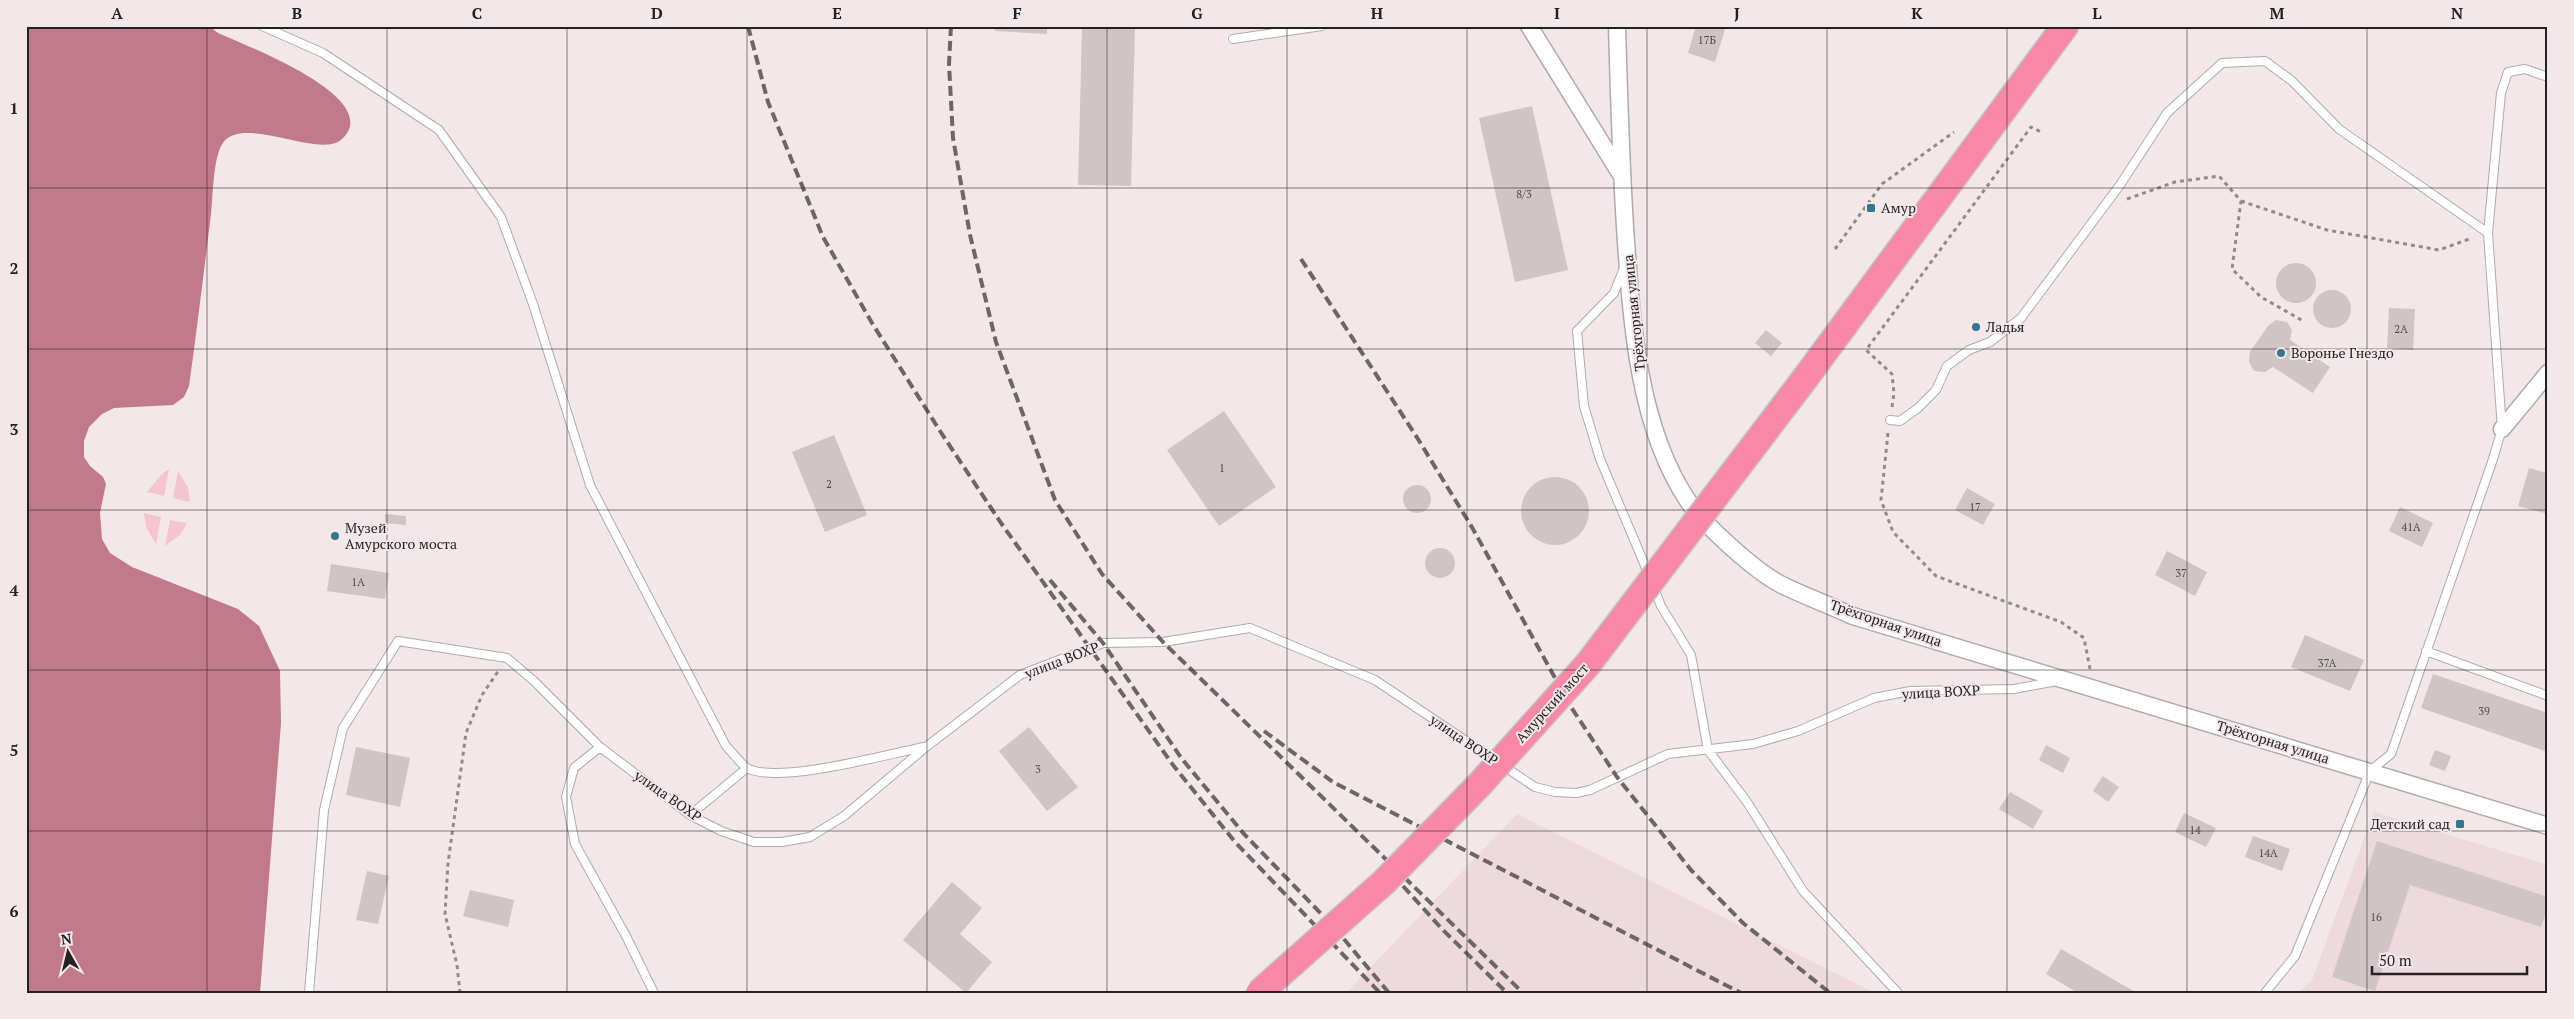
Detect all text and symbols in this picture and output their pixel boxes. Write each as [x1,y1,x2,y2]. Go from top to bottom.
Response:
text: A [111,2,123,24]
text: B [292,2,302,24]
text: C [472,2,482,24]
text: D [651,2,663,24]
text: E [832,2,842,24]
text: F [1012,2,1022,24]
text: G [1191,2,1203,24]
text: H [1371,2,1383,24]
text: I [1554,2,1560,24]
text: J [1734,2,1740,24]
text: K [1911,2,1923,24]
text: L [2092,2,2102,24]
text: M [2270,2,2285,24]
text: N [2451,2,2463,24]
house number: 17Б [1698,33,1717,47]
text: 1 [9,97,19,119]
house number: 8/3 [1516,187,1532,201]
place label: Амур [1881,198,1916,217]
marker: Амур [1865,202,1877,214]
street label: Трёхгорная улица [1618,254,1649,372]
text: 2 [9,257,19,279]
place label: Ладья [1985,317,2025,336]
marker: Ладья [1970,321,1982,333]
house number: 2А [2394,322,2408,336]
place label: Воронье Гнездо [2291,343,2394,362]
marker: Воронье Гнездо [2275,347,2287,359]
text: 3 [9,418,19,440]
house number: 1 [1219,461,1225,475]
house number: 2 [826,477,832,491]
house number: 17 [1969,500,1981,514]
place label: Музей Амурского моста [345,518,457,553]
house number: 41А [2401,520,2421,534]
marker: Музей Амурского моста [329,530,341,542]
house number: 37 [2175,566,2187,580]
house number: 1А [351,575,365,589]
text: 4 [9,579,19,601]
street label: Трёхгорная улица [1828,595,1945,651]
street label: улица ВОХР [1021,637,1102,683]
house number: 37А [2318,656,2337,670]
street label: Амурский мост [1511,659,1592,746]
street label: улица ВОХР [1900,680,1981,703]
house number: 39 [2478,704,2490,718]
street label: улица ВОХР [1426,709,1502,769]
street label: Трёхгорная улица [2214,715,2332,768]
text: 5 [9,739,19,761]
house number: 3 [1035,762,1041,776]
street label: улица ВОХР [630,765,706,826]
place label: Детский сад [2370,814,2450,833]
marker: Детский сад [2454,818,2466,830]
house number: 14 [2189,823,2201,837]
house number: 14А [2258,846,2278,860]
text: 6 [9,900,19,922]
house number: 16 [2370,910,2382,924]
north arrow [42,926,92,976]
text: N [60,928,73,949]
scale bar [2372,944,2526,976]
text: 50 m [2379,950,2412,970]

